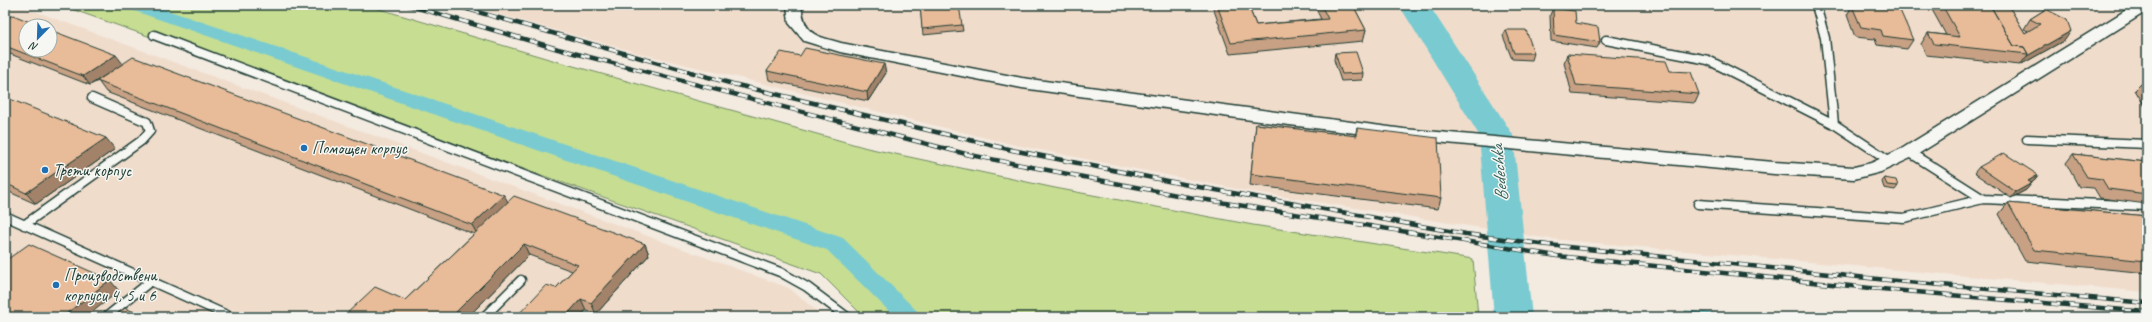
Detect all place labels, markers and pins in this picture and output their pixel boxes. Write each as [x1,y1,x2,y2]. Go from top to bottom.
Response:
place label: Помощен корпус [312,138,408,159]
marker: Помощен корпус [299,143,309,153]
place label: Трети корпус [53,160,132,181]
marker: Трети корпус [40,165,50,175]
place label: Производствени корпуси 4, 5 и 6 [64,265,158,306]
marker: Производствени корпуси 4, 5 и 6 [51,280,61,290]

